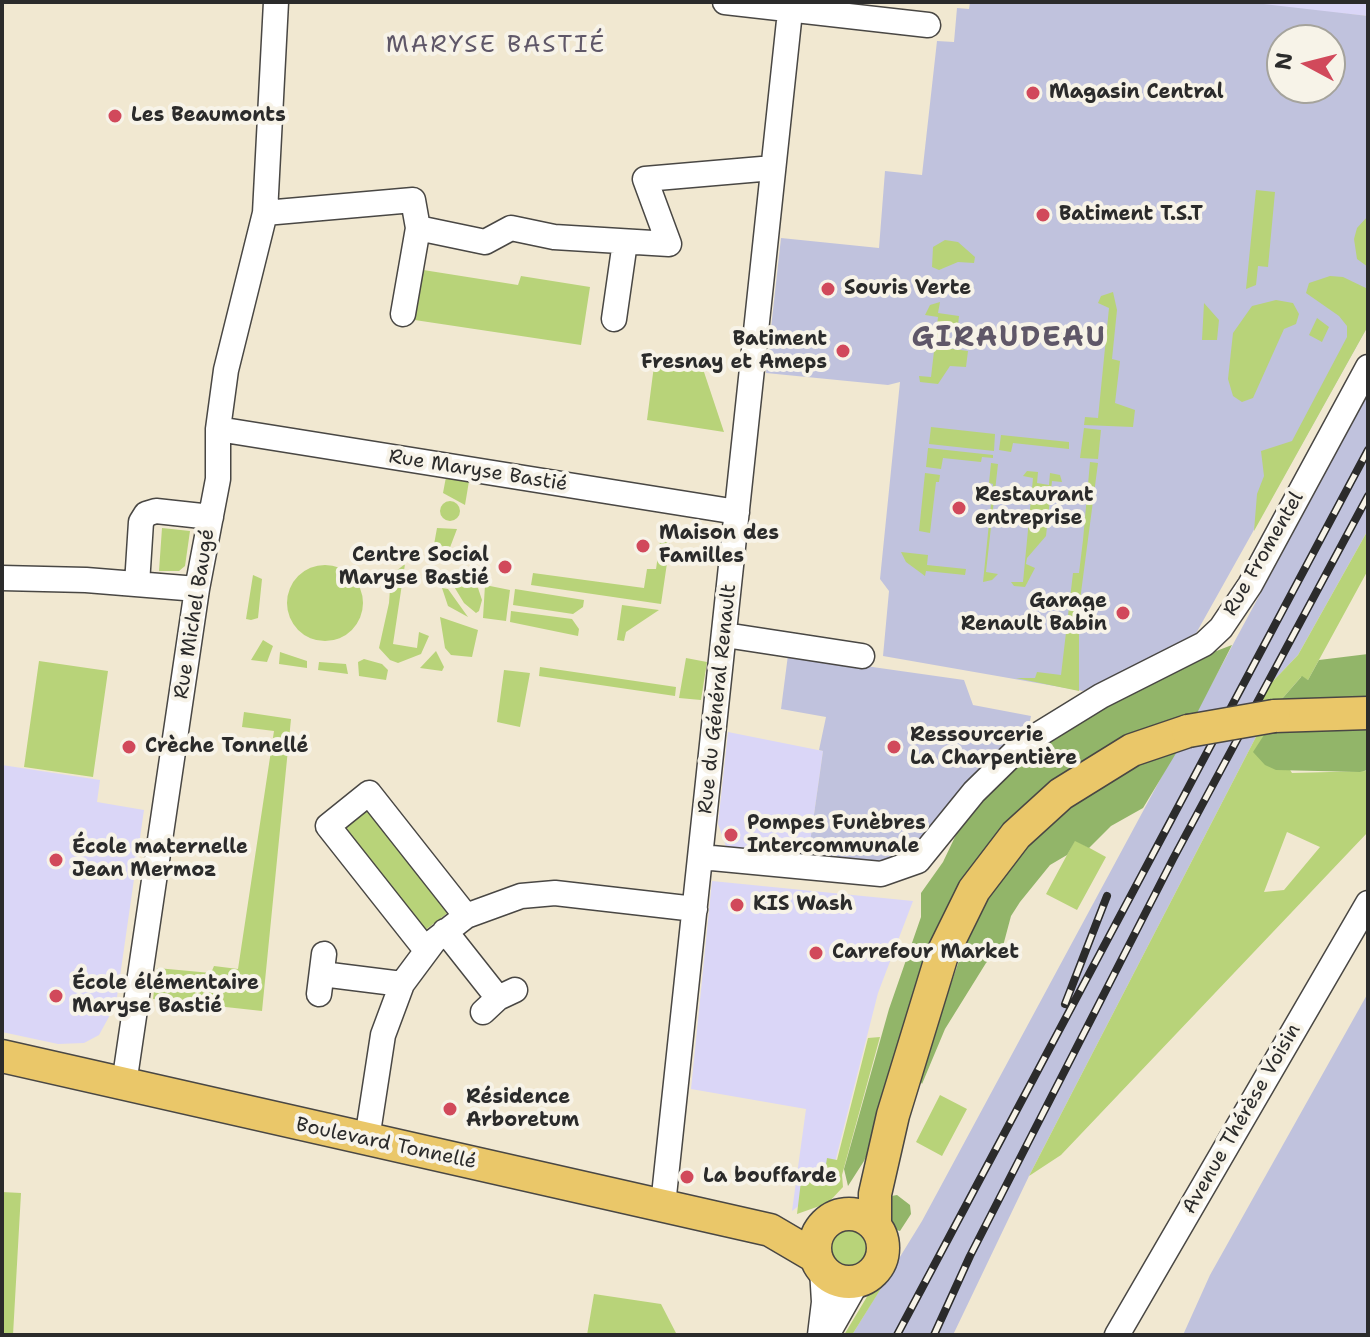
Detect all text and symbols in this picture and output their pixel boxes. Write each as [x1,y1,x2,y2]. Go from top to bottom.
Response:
north arrow [1266,24,1346,104]
district label: MARYSE BASTIÉ [386,32,606,60]
text: N [1268,51,1299,72]
place label: Magasin Central [1049,81,1224,105]
marker: Magasin Central [1024,84,1042,102]
place label: Les Beaumonts [131,104,286,128]
marker: Les Beaumonts [106,107,124,125]
place label: Batiment T.S.T [1059,203,1203,227]
marker: Batiment T.S.T [1034,206,1052,224]
place label: Souris Verte [844,277,971,301]
marker: Souris Verte [819,280,837,298]
district label: GIRAUDEAU [911,322,1107,356]
place label: Batiment Fresnay et Ameps [641,328,827,375]
marker: Batiment Fresnay et Ameps [834,342,852,360]
street label: Rue Maryse Bastié [387,445,569,497]
place label: Restaurant entreprise [975,484,1093,531]
street label: Rue Fromentel [1219,488,1309,620]
marker: Restaurant entreprise [950,499,968,517]
place label: Maison des Familles [659,522,779,569]
street label: Rue Michel Baugé [170,527,220,701]
marker: Maison des Familles [634,537,652,555]
place label: Centre Social Maryse Bastié [339,544,489,591]
marker: Centre Social Maryse Bastié [496,558,514,576]
street label: Rue du Général Renault [694,583,742,815]
place label: Garage Renault Babin [961,590,1107,637]
marker: Garage Renault Babin [1114,604,1132,622]
place label: Ressourcerie La Charpentière [910,724,1077,771]
place label: Crèche Tonnellé [145,735,309,759]
marker: Crèche Tonnellé [120,738,138,756]
marker: Ressourcerie La Charpentière [885,738,903,756]
place label: Pompes Funèbres Intercommunale [747,812,926,859]
marker: Pompes Funèbres Intercommunale [722,826,740,844]
place label: École maternelle Jean Mermoz [72,836,248,883]
marker: École maternelle Jean Mermoz [47,851,65,869]
place label: KIS Wash [753,893,853,917]
marker: KIS Wash [728,896,746,914]
place label: Carrefour Market [832,941,1019,965]
marker: Carrefour Market [807,944,825,962]
place label: École élémentaire Maryse Bastié [72,972,259,1019]
marker: École élémentaire Maryse Bastié [47,987,65,1005]
street label: Avenue Thérèse Voisin [1178,1020,1306,1218]
place label: Résidence Arboretum [466,1086,579,1133]
marker: Résidence Arboretum [441,1100,459,1118]
street label: Boulevard Tonnellé [294,1113,478,1175]
place label: La bouffarde [703,1165,837,1189]
marker: La bouffarde [678,1168,696,1186]

